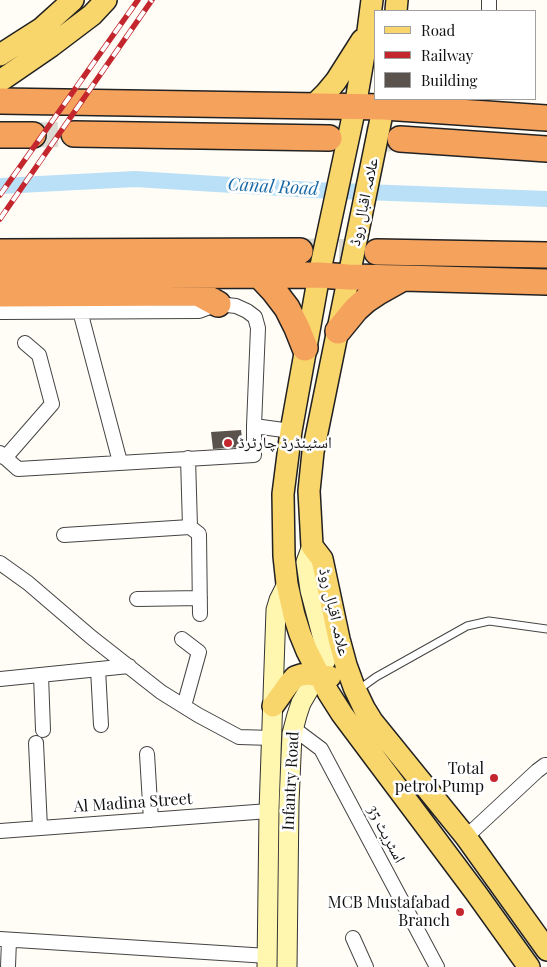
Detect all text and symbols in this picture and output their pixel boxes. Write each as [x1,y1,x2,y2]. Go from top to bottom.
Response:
legend [374,10,537,100]
text: Road [421,20,455,40]
text: Railway [421,45,473,65]
text: Building [421,70,477,90]
street label: علامہ اقبال روڈ [345,156,383,248]
water label: Canal Road [227,174,319,200]
place label: اسٹینڈرڈ چارٹرڈ [238,433,332,453]
marker: اسٹینڈرڈ چارٹرڈ [222,437,234,449]
street label: علامہ اقبال روڈ [315,566,353,658]
street label: Infantry Road [279,731,303,831]
place label: Total petrol Pump [395,759,484,797]
marker: Total petrol Pump [488,772,500,784]
street label: Al Madina Street [73,789,193,817]
street label: اسٹریٹ 35 [363,802,409,866]
place label: MCB Mustafabad Branch [328,893,450,931]
marker: MCB Mustafabad Branch [454,906,466,918]

